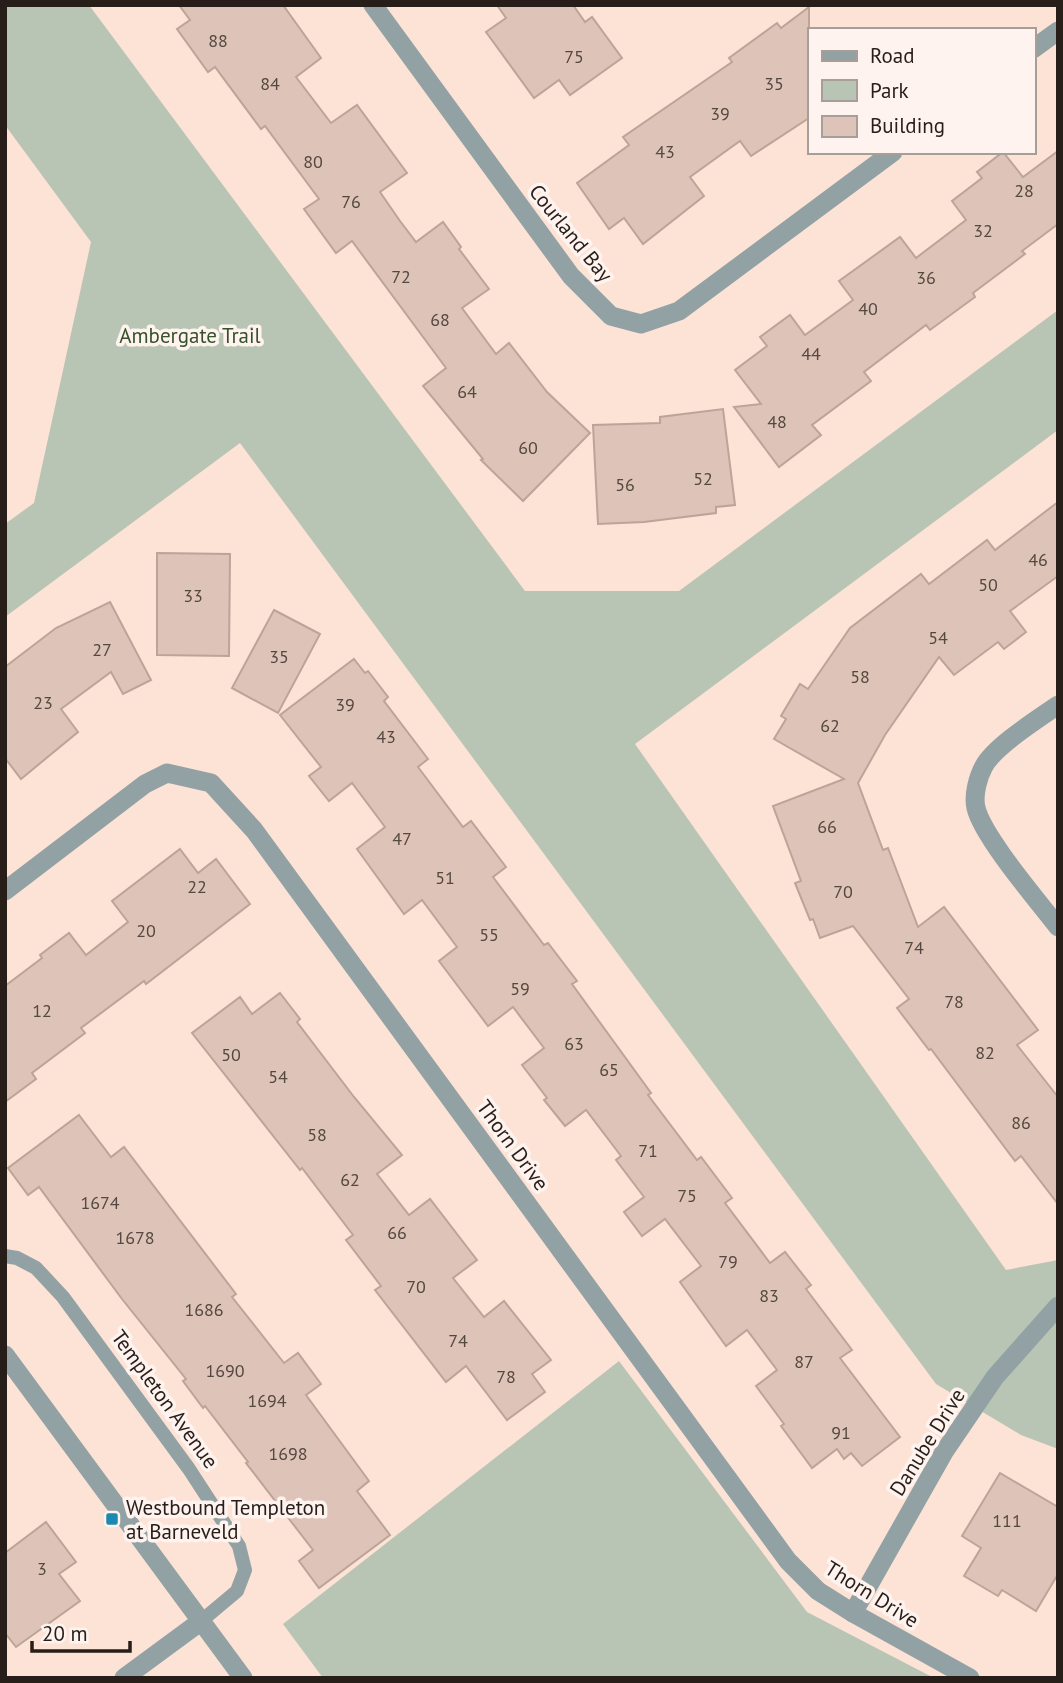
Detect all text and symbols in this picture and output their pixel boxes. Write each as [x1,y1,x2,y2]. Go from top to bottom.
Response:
legend [808,28,1035,154]
house number: 88 [208,29,228,52]
text: Road [870,42,914,69]
house number: 75 [564,45,584,68]
house number: 84 [260,72,280,95]
house number: 35 [764,72,784,95]
text: Park [870,77,909,104]
house number: 39 [710,102,730,125]
text: Building [870,112,945,139]
house number: 43 [655,140,675,163]
house number: 80 [303,150,323,173]
street label: Courland Bay [523,179,619,288]
house number: 28 [1014,179,1034,202]
house number: 76 [341,190,361,213]
house number: 32 [973,219,993,242]
house number: 72 [391,265,411,288]
house number: 36 [916,266,936,289]
house number: 40 [858,297,878,320]
house number: 68 [430,308,450,331]
park label: Ambergate Trail [119,322,261,349]
house number: 44 [801,342,821,365]
house number: 64 [457,380,477,403]
house number: 48 [767,410,787,433]
house number: 60 [518,436,538,459]
house number: 52 [693,467,713,490]
house number: 56 [615,473,635,496]
house number: 46 [1028,548,1048,571]
house number: 50 [978,573,998,596]
house number: 33 [183,584,203,607]
house number: 54 [928,626,948,649]
house number: 27 [92,638,112,661]
house number: 35 [269,645,289,668]
house number: 58 [850,665,870,688]
house number: 23 [33,691,53,714]
house number: 39 [335,693,355,716]
house number: 62 [820,714,840,737]
house number: 43 [376,725,396,748]
house number: 66 [817,815,837,838]
house number: 47 [392,827,412,850]
house number: 51 [435,866,455,889]
house number: 22 [187,875,207,898]
house number: 70 [833,880,853,903]
house number: 20 [136,919,156,942]
house number: 55 [479,923,499,946]
house number: 74 [904,936,924,959]
house number: 59 [510,977,530,1000]
house number: 78 [944,990,964,1013]
house number: 12 [32,999,52,1022]
house number: 63 [564,1032,584,1055]
house number: 82 [975,1041,995,1064]
house number: 50 [221,1043,241,1066]
house number: 65 [599,1058,619,1081]
house number: 54 [268,1065,288,1088]
street label: Thorn Drive [471,1094,555,1196]
house number: 86 [1011,1111,1031,1134]
house number: 58 [307,1123,327,1146]
house number: 71 [638,1139,658,1162]
house number: 62 [340,1168,360,1191]
house number: 75 [677,1184,697,1207]
house number: 1674 [80,1191,120,1214]
house number: 66 [387,1221,407,1244]
house number: 1678 [115,1226,155,1249]
house number: 79 [718,1250,738,1273]
house number: 70 [406,1275,426,1298]
house number: 83 [759,1284,779,1307]
house number: 1686 [184,1298,224,1321]
street label: Templeton Avenue [106,1324,224,1474]
house number: 74 [448,1329,468,1352]
house number: 87 [794,1350,814,1373]
house number: 1690 [205,1359,245,1382]
house number: 78 [496,1365,516,1388]
street label: Danube Drive [883,1383,971,1501]
house number: 1694 [247,1389,287,1412]
house number: 91 [831,1421,851,1444]
house number: 1698 [268,1442,308,1465]
place label: Westbound Templeton at Barneveld [126,1494,325,1545]
house number: 111 [992,1509,1022,1532]
marker: Westbound Templeton at Barneveld [104,1511,120,1527]
street label: Thorn Drive [820,1555,924,1633]
house number: 3 [37,1557,47,1580]
scale bar [32,1610,130,1654]
text: 20 m [42,1620,88,1647]

